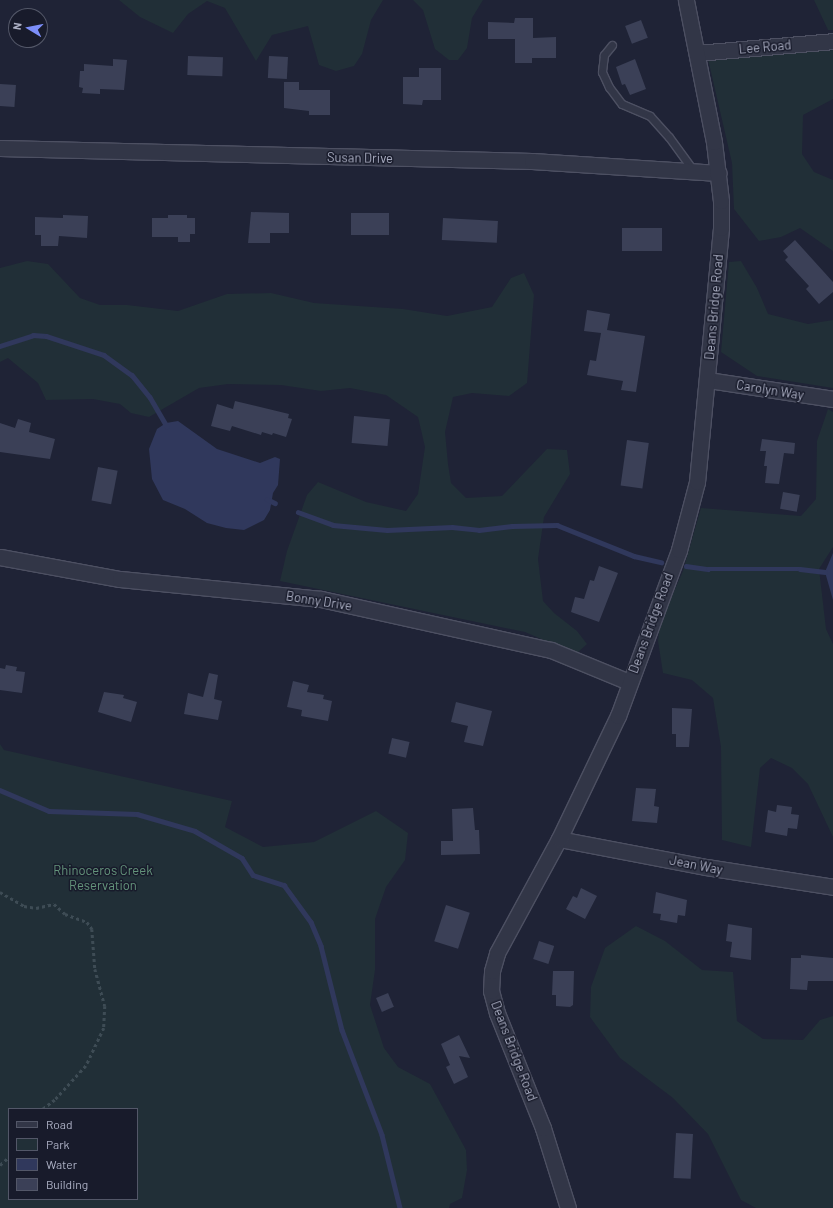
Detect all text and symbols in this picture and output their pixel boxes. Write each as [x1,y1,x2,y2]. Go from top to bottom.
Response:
north arrow [8,8,48,48]
text: N [10,21,24,31]
street label: Lee Road [738,37,792,57]
street label: Susan Drive [327,150,393,166]
street label: Deans Bridge Road [702,254,726,360]
street label: Carolyn Way [735,377,805,403]
street label: Deans Bridge Road [626,571,676,675]
street label: Bonny Drive [285,588,353,614]
street label: Jean Way [668,852,724,878]
park label: Rhinoceros Creek Reservation [53,863,153,894]
street label: Deans Bridge Road [488,999,540,1103]
legend [8,1108,138,1200]
text: Road [46,1117,73,1131]
text: Park [46,1137,70,1151]
text: Water [46,1157,77,1171]
text: Building [46,1177,88,1191]

